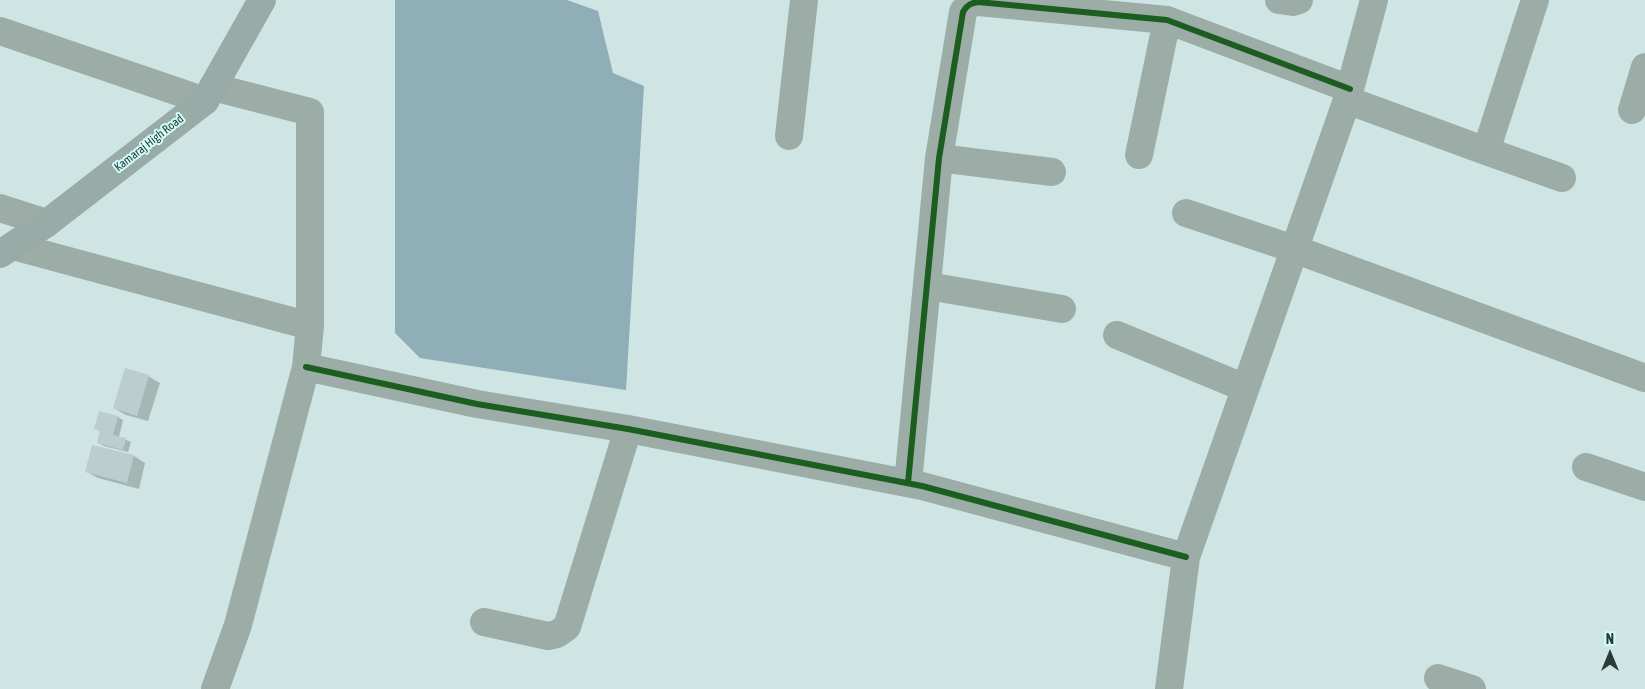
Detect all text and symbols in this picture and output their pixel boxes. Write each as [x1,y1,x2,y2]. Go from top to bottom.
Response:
street label: Kamaraj High Road [111,111,187,175]
north arrow [1585,629,1635,679]
text: N [1606,631,1614,647]

